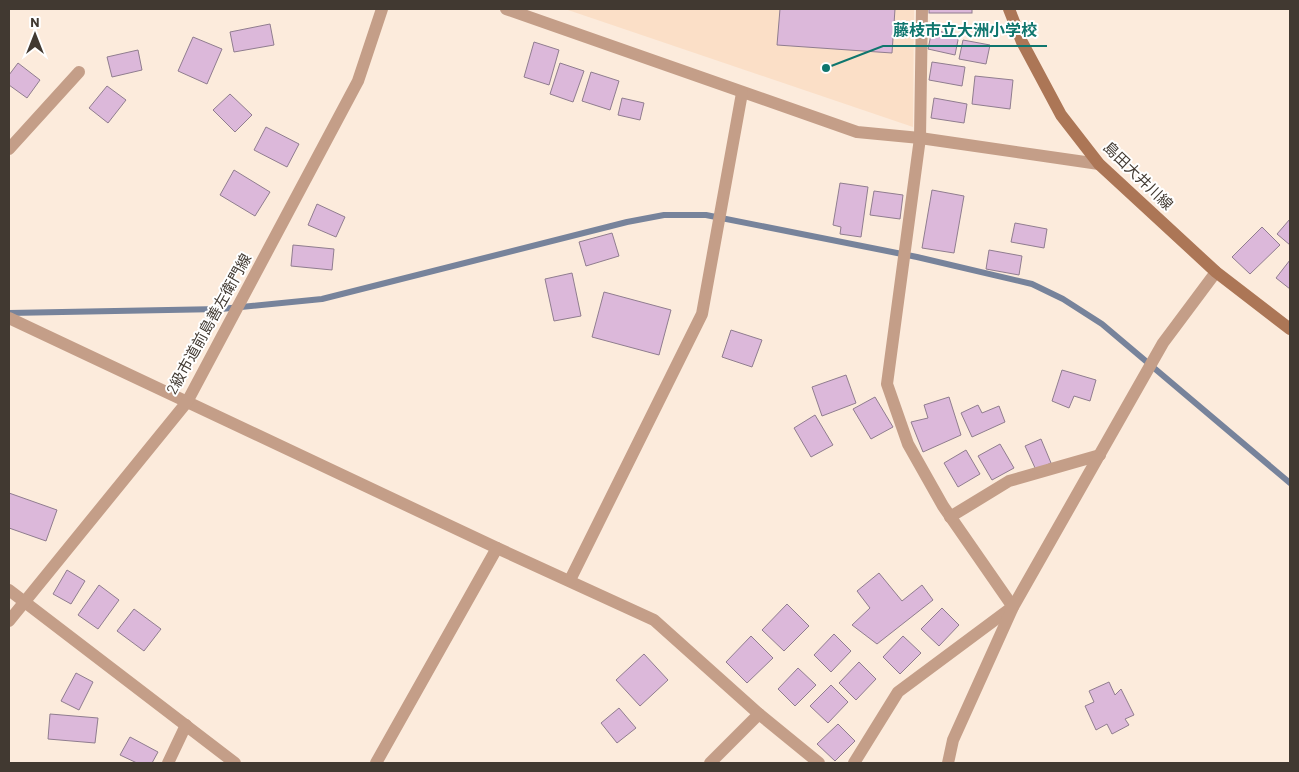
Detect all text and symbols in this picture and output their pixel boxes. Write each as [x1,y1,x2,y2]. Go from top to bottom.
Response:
north arrow [10,10,60,60]
text: N [30,13,40,30]
callout: 藤枝市立大洲小学校 [883,15,1047,46]
text: 藤枝市立大洲小学校 [893,20,1037,39]
street label: 島田大井川線 [1100,138,1177,213]
street label: 2級市道前島善左衛門線 [162,250,254,397]

